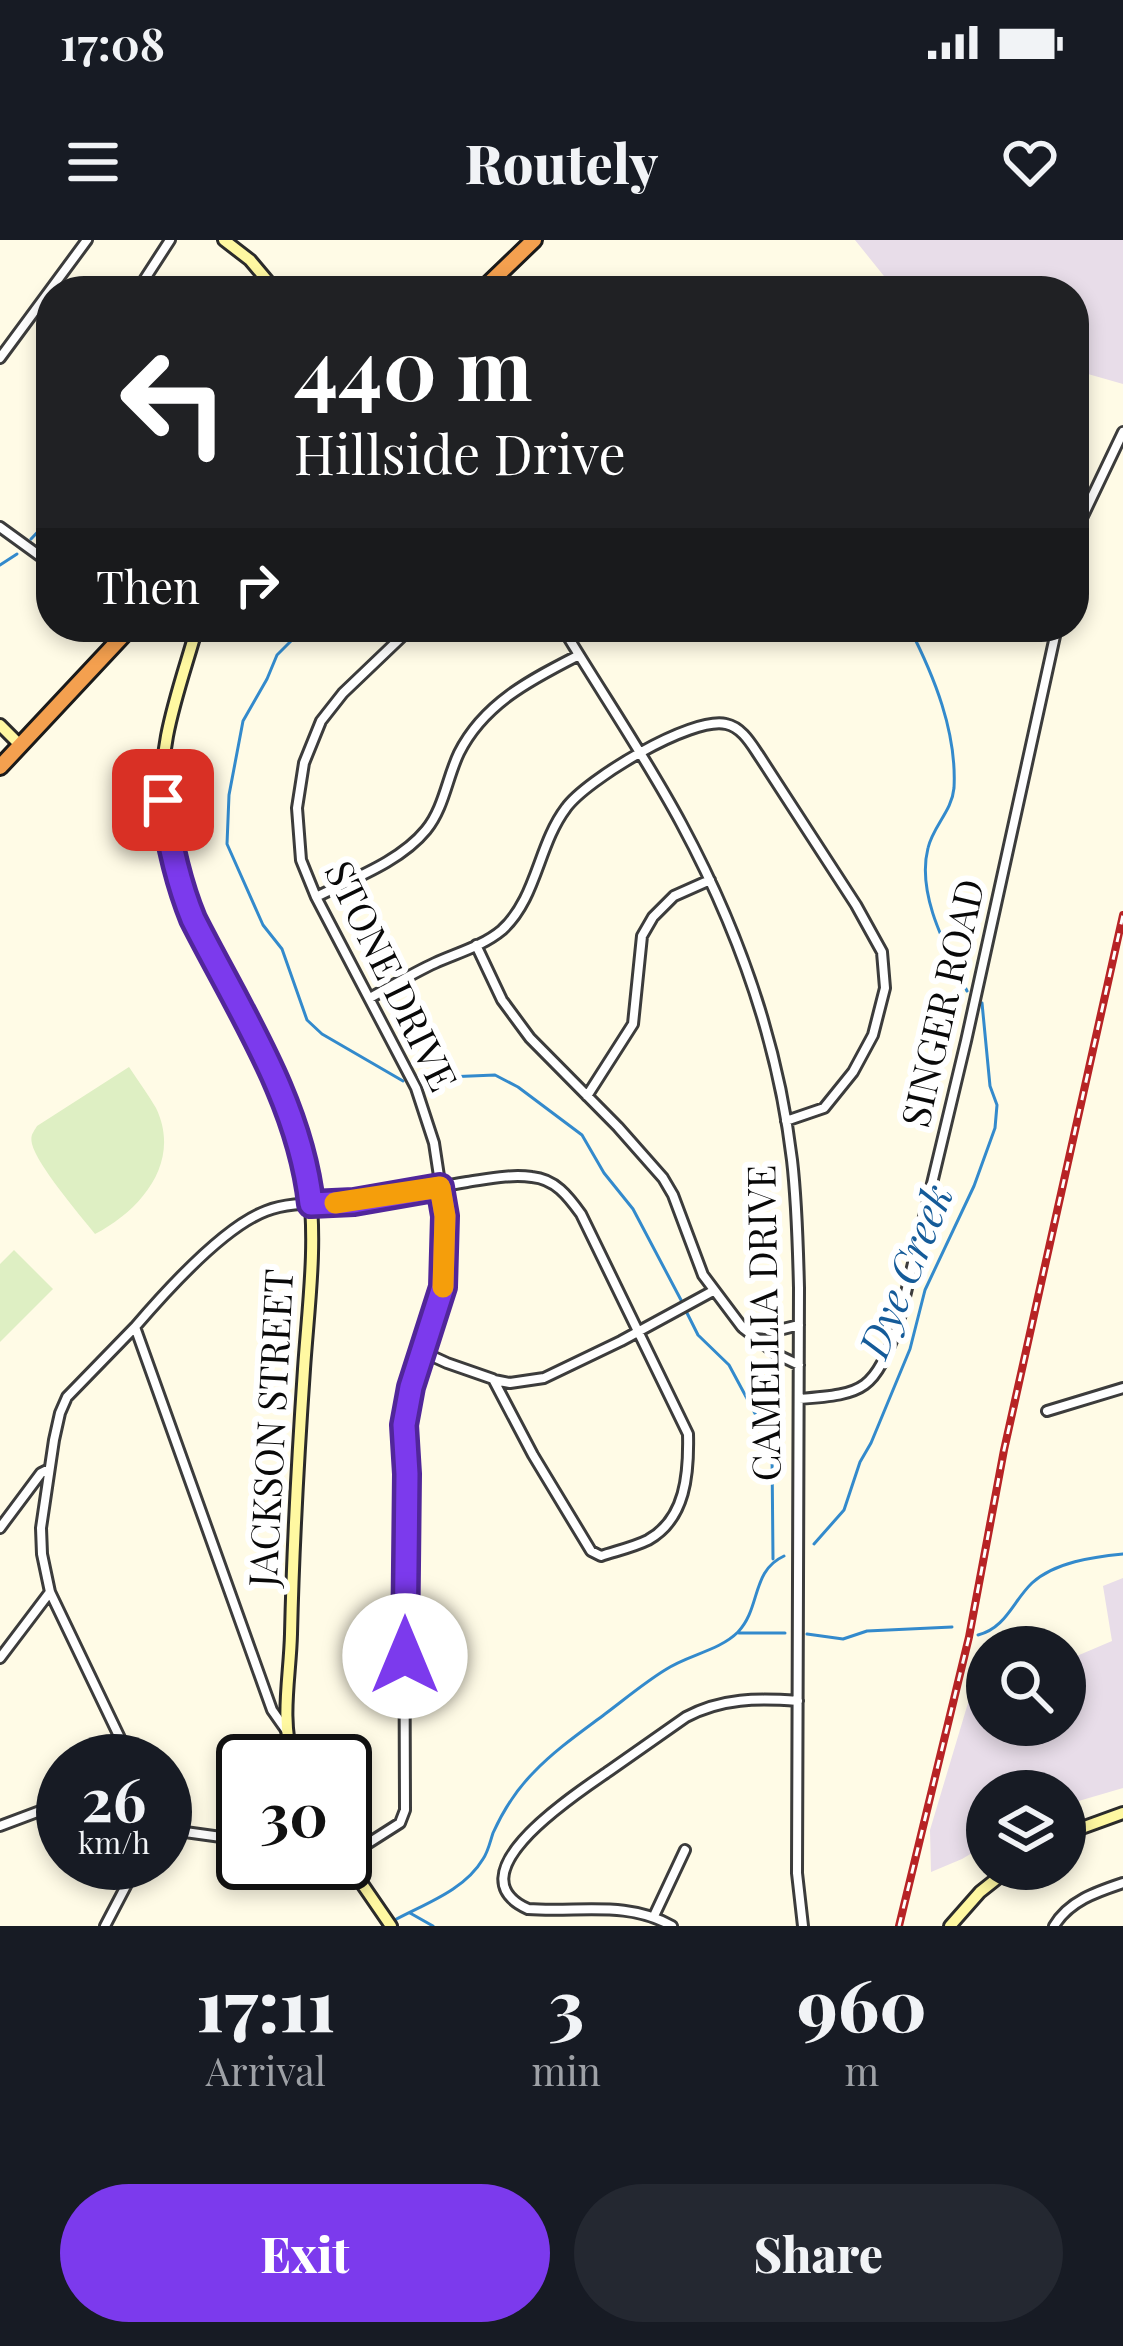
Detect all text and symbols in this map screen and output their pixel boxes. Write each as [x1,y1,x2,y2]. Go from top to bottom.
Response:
text: 17:08 [60,12,165,72]
text: Routely [465,126,658,198]
icon: menu [60,129,126,195]
icon: heart [997,129,1063,195]
text: 440 m [294,310,532,422]
icon: left [96,324,252,480]
text: Hillside Drive [294,417,626,489]
icon: right [224,552,290,618]
text: Then [96,555,200,615]
pin [112,749,214,851]
icon: arrive [130,767,196,833]
street label: STONE DRIVE [315,852,471,1099]
street label: SINGER ROAD [887,874,995,1132]
street label: CAMELLIA DRIVE [733,1164,791,1482]
water label: Dye Creek [843,1175,964,1367]
street label: JACKSON STREET [235,1268,303,1589]
position arrow [342,1593,468,1719]
map controls [966,1626,1086,1890]
button: search [966,1626,1086,1746]
speed limit sign: 30 [216,1734,372,1890]
text: 26 [81,1757,147,1837]
button: layers [966,1770,1086,1890]
text: km/h [78,1822,150,1862]
text: 17:11 [196,1954,335,2050]
text: 3 [548,1954,584,2050]
text: 960 [797,1954,927,2050]
text: Arrival [206,2044,326,2096]
text: min [532,2044,601,2096]
text: m [845,2044,879,2096]
button: Exit [60,2184,550,2322]
button: Share [574,2184,1063,2322]

